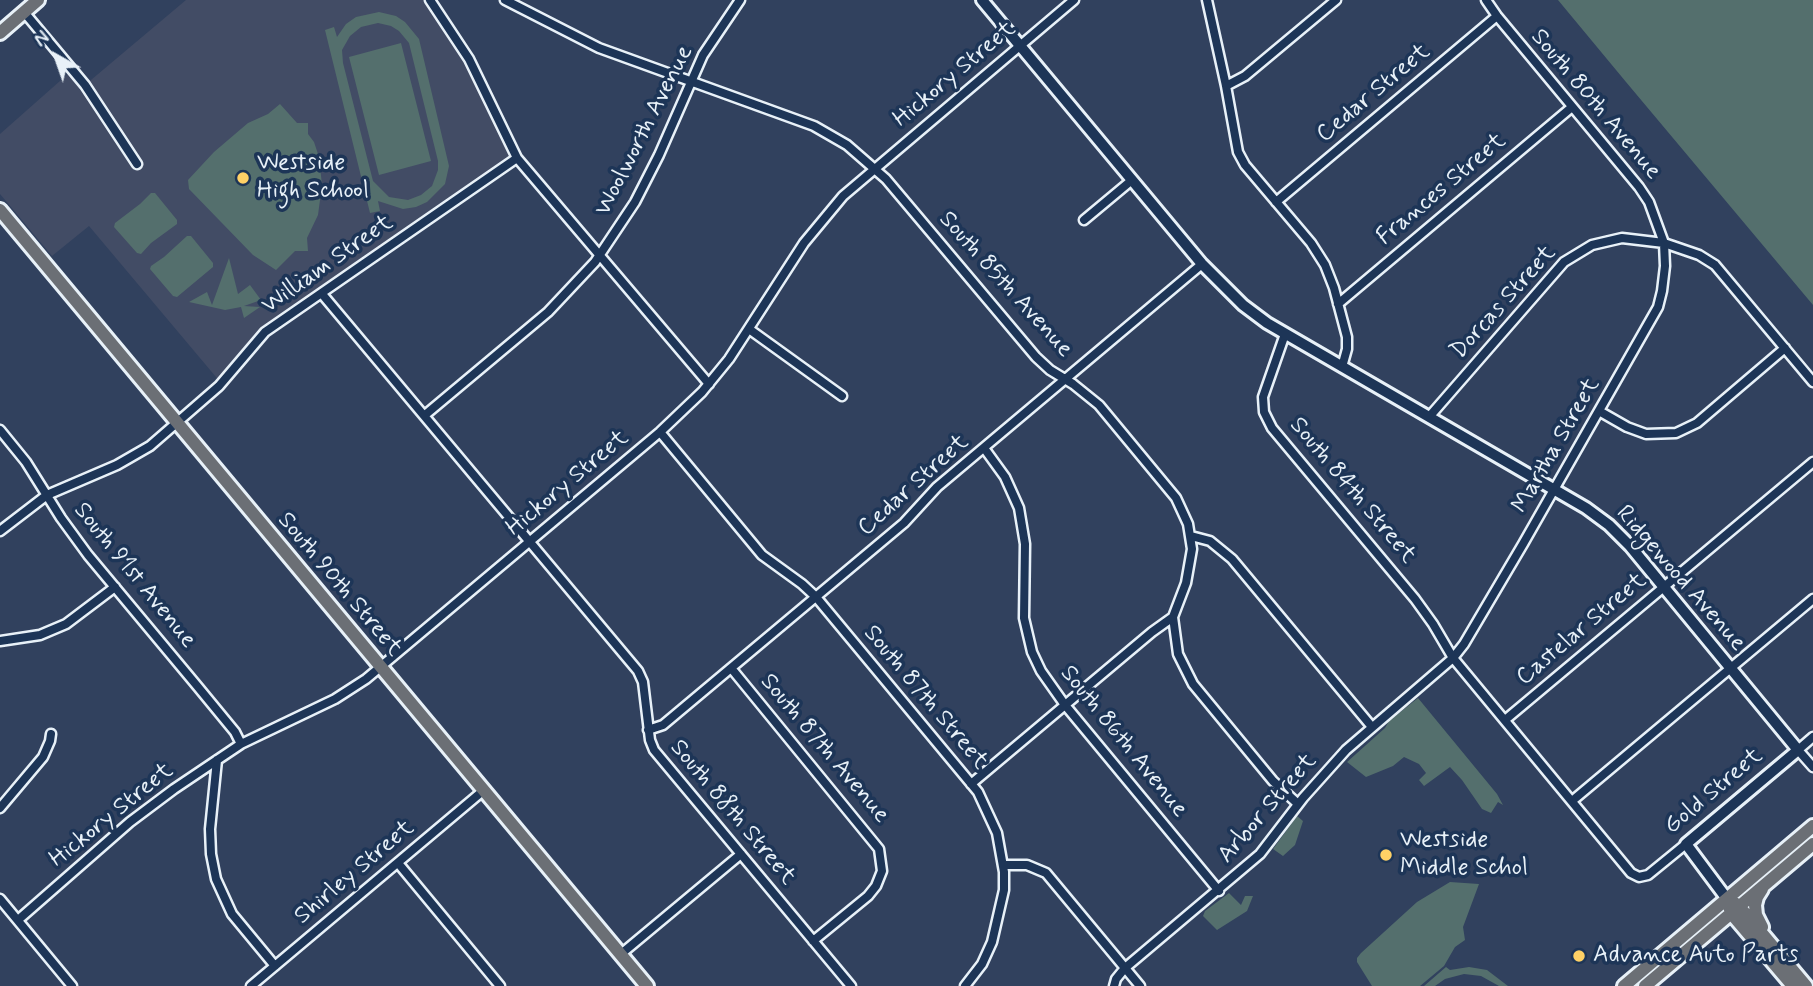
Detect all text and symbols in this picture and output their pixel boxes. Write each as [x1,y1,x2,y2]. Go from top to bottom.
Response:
street label: Hickory Street [888,16,1022,134]
north arrow [21,21,91,91]
street label: South 80th Avenue [1524,24,1666,186]
text: N [29,26,55,53]
street label: Cedar Street [1311,38,1437,150]
street label: Woolworth Avenue [590,41,700,221]
street label: Frances Street [1372,128,1512,252]
place label: Westside High School [257,150,369,206]
marker: Westside High School [235,170,251,186]
street label: South 85th Avenue [932,206,1078,364]
street label: William Street [257,209,399,321]
street label: Dorcas Street [1445,240,1563,366]
street label: Martha Street [1507,373,1607,519]
street label: South 84th Street [1282,412,1422,570]
street label: Hickory Street [501,425,635,543]
street label: Cedar Street [853,429,975,543]
street label: South 91st Avenue [66,497,202,655]
street label: Ridgewood Avenue [1609,500,1751,658]
street label: South 90th Street [270,507,408,663]
street label: Castelar Street [1511,567,1653,693]
street label: South 87th Street [856,620,994,776]
street label: South 86th Avenue [1053,660,1193,824]
street label: South 87th Avenue [753,668,895,830]
street label: South 88th Street [663,735,801,891]
street label: Gold Street [1659,743,1769,841]
street label: Arbor Street [1212,748,1324,870]
street label: Hickory Street [44,757,180,875]
street label: Shirley Street [289,815,421,931]
place label: Westside Middle Schol [1400,827,1528,883]
marker: Westside Middle Schol [1378,847,1394,863]
place label: Advance Auto Parts [1593,942,1798,970]
marker: Advance Auto Parts [1571,948,1587,964]

